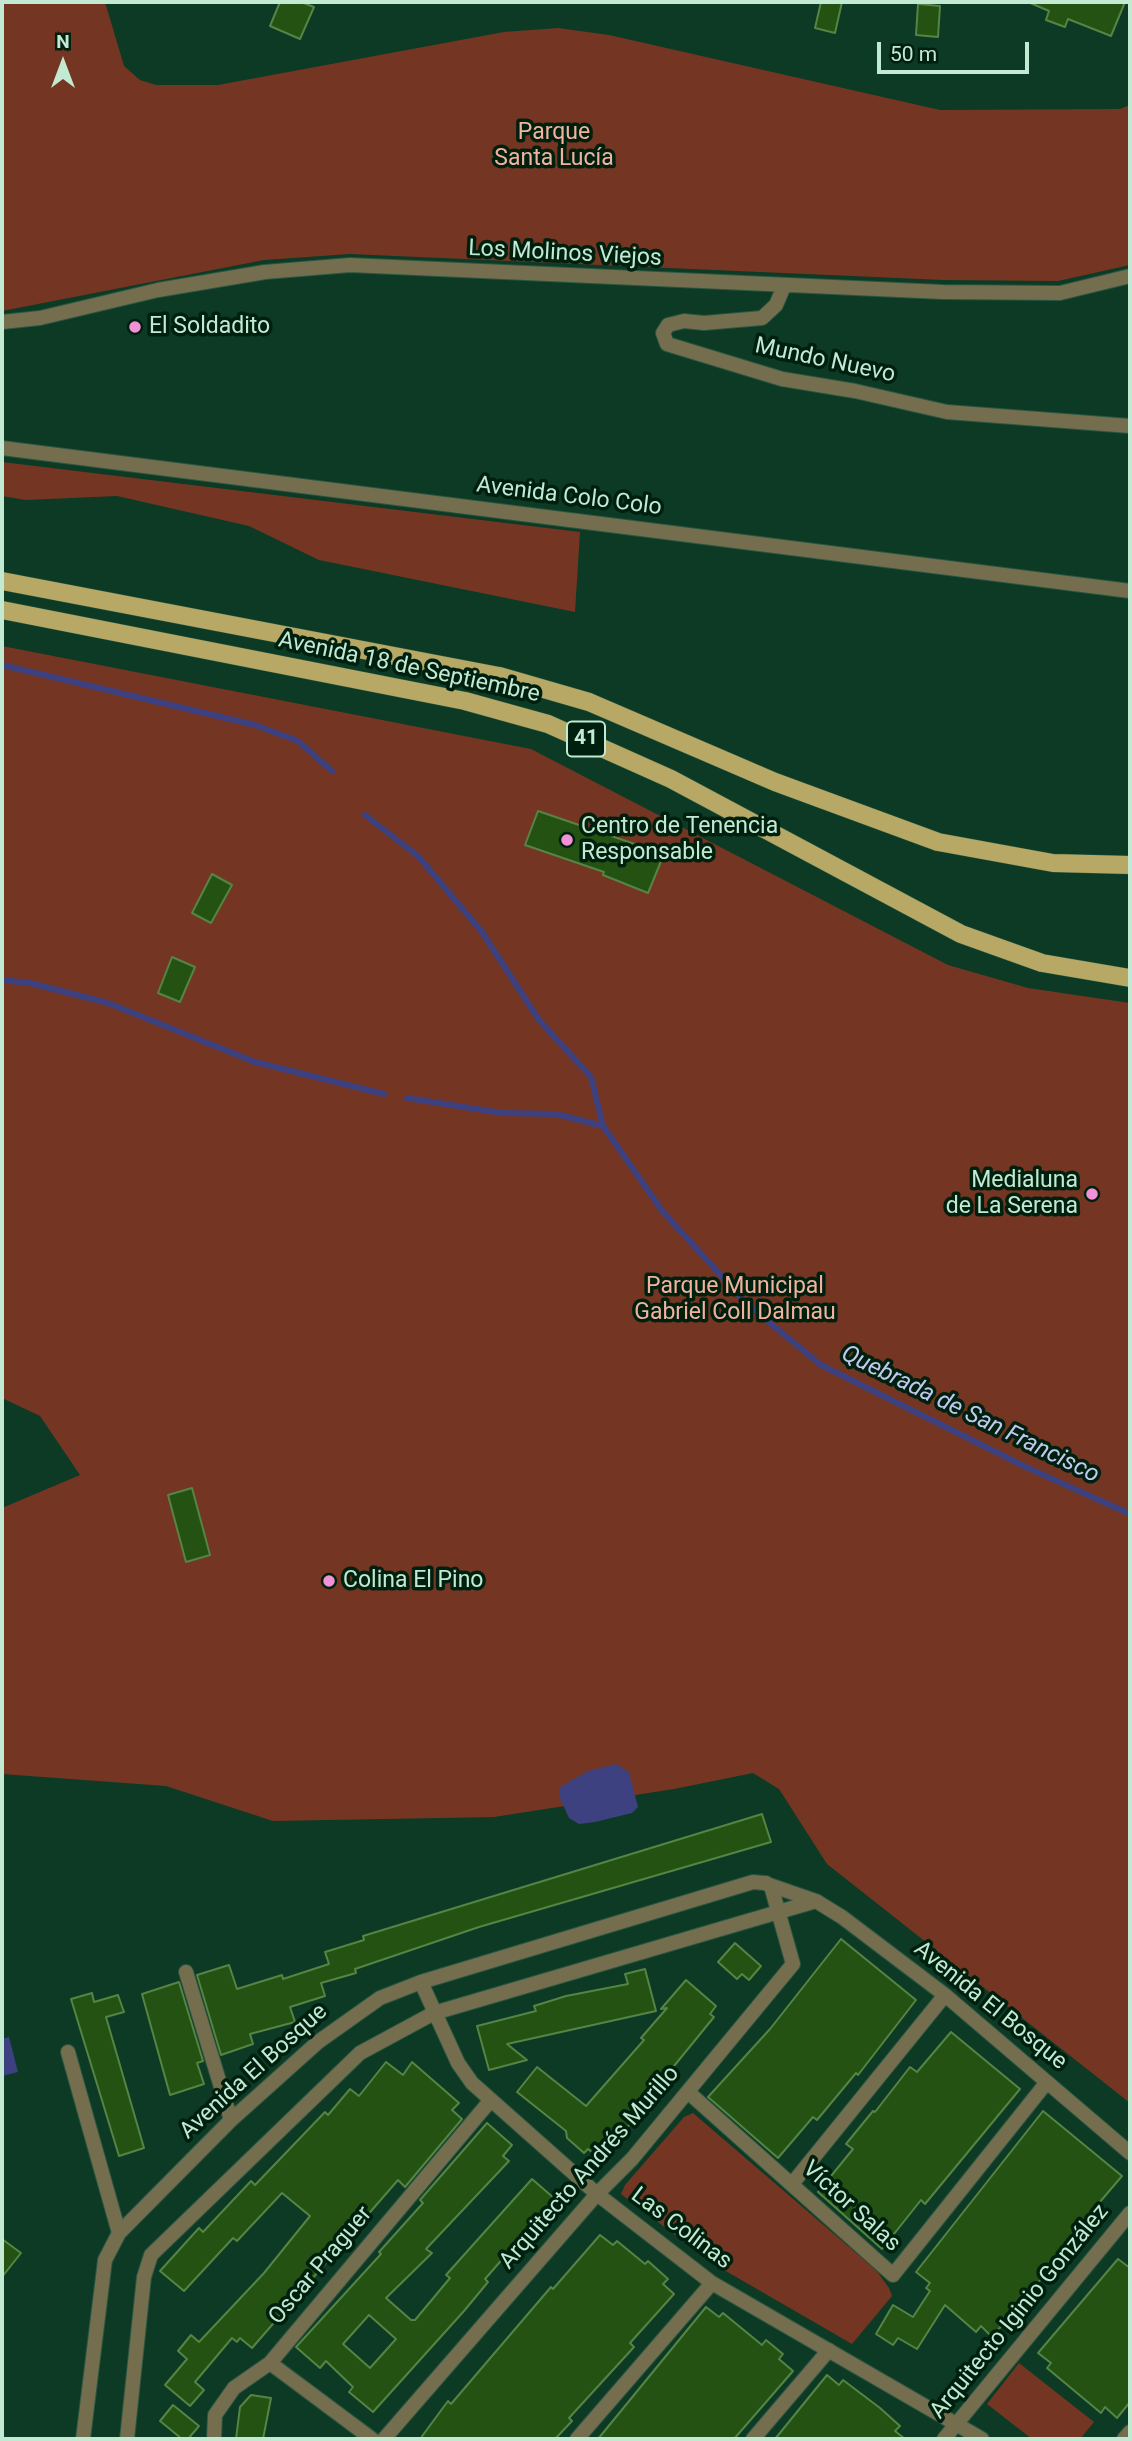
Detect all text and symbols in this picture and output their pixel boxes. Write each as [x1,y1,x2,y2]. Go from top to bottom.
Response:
north arrow [28,28,98,98]
scale bar [880,28,1032,72]
text: N [56,30,70,53]
text: 50 m [890,42,937,66]
park label: Parque Santa Lucía [494,119,614,173]
street label: Los Molinos Viejos [468,235,662,273]
place label: El Soldadito [149,313,270,341]
marker: El Soldadito [127,319,143,335]
street label: Mundo Nuevo [752,333,898,389]
street label: Avenida Colo Colo [475,472,663,522]
street label: Avenida 18 de Septiembre [276,627,542,709]
road number: 41 [567,722,605,756]
place label: Centro de Tenencia Responsable [581,813,778,867]
marker: Centro de Tenencia Responsable [559,832,575,848]
place label: Medialuna de La Serena [946,1167,1078,1221]
marker: Medialuna de La Serena [1084,1186,1100,1202]
park label: Parque Municipal Gabriel Coll Dalmau [634,1273,836,1327]
water label: Quebrada de San Francisco [836,1340,1104,1490]
place label: Colina El Pino [343,1567,483,1595]
marker: Colina El Pino [321,1573,337,1589]
street label: Avenida El Bosque [908,1936,1072,2076]
street label: Avenida El Bosque [175,1999,333,2145]
street label: Arquitecto Andrés Murillo [494,2061,686,2275]
street label: Víctor Salas [796,2156,906,2258]
street label: Las Colinas [625,2182,737,2276]
street label: Arquitecto Iginio González [925,2199,1115,2425]
street label: Oscar Praguer [264,2201,378,2331]

